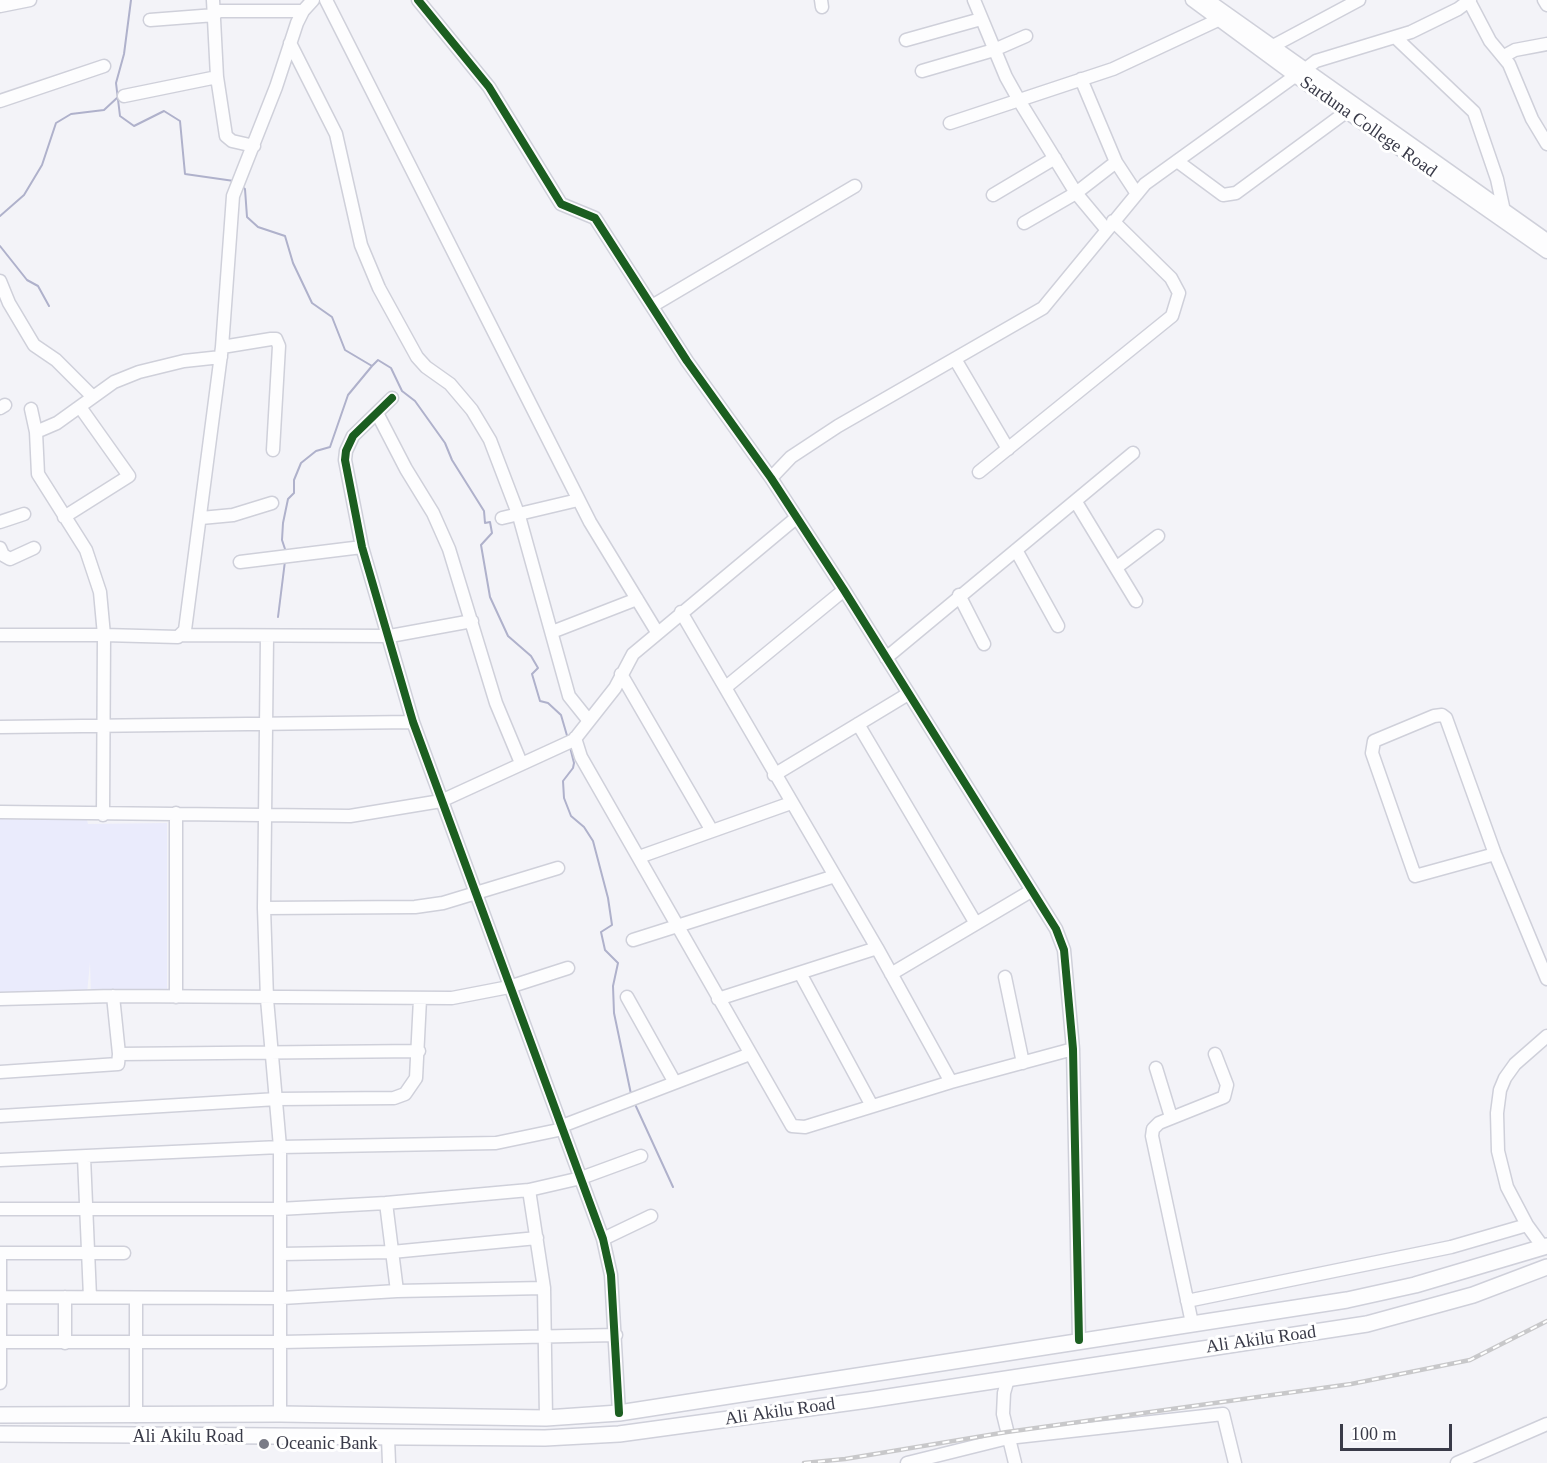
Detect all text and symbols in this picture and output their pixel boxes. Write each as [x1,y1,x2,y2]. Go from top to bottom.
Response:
street label: Sarduna College Road [1295,72,1441,182]
street label: Ali Akilu Road [1205,1322,1317,1358]
street label: Ali Akilu Road [724,1394,836,1430]
scale bar [1343,1412,1456,1450]
text: 100 m [1351,1424,1397,1444]
street label: Ali Akilu Road [133,1426,243,1448]
place label: Oceanic Bank [276,1433,377,1455]
marker: Oceanic Bank [257,1437,271,1451]

